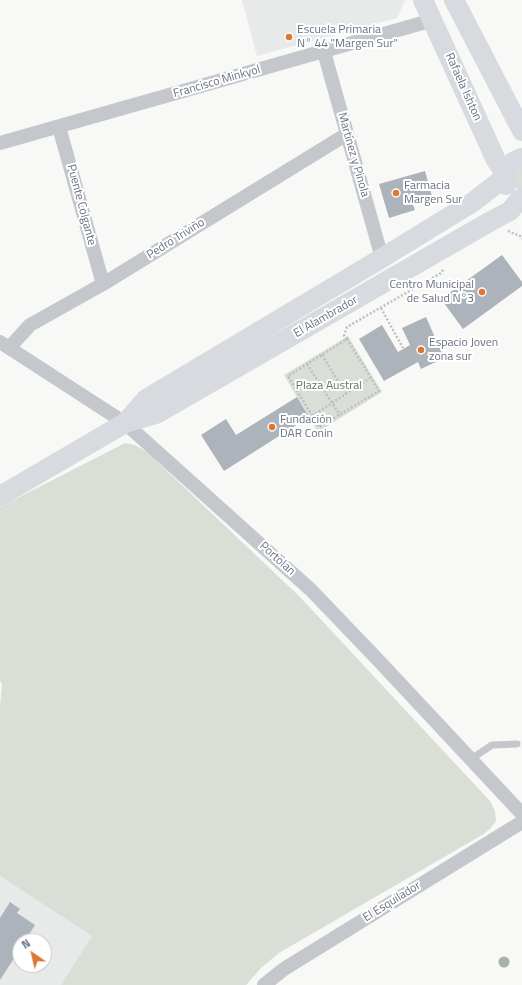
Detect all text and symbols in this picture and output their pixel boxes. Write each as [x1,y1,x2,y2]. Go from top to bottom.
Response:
place label: Escuela Primaria N° 44 "Margen Sur" [297,23,398,51]
marker: Escuela Primaria N° 44 "Margen Sur" [284,32,294,42]
street label: Rafaela Ishton [442,51,484,123]
street label: Francisco Minkyol [172,63,262,101]
street label: Martínez y Pinola [334,111,372,199]
street label: Puente Colgante [63,163,99,247]
place label: Farmacia Margen Sur [404,179,462,207]
marker: Farmacia Margen Sur [391,188,401,198]
street label: Pedro Triviño [144,215,208,263]
place label: Centro Municipal de Salud N°3 [389,278,474,306]
marker: Centro Municipal de Salud N°3 [477,287,487,297]
street label: El Alambrador [292,293,360,341]
place label: Espacio Joven zona sur [429,336,498,364]
marker: Espacio Joven zona sur [416,345,426,355]
park label: Plaza Austral [296,379,362,393]
place label: Fundación DAR Conin [280,413,333,441]
marker: Fundación DAR Conin [267,422,277,432]
street label: Portolan [256,539,298,579]
street label: El Esquilador [361,879,423,925]
north arrow [12,933,52,973]
text: N [18,935,33,953]

